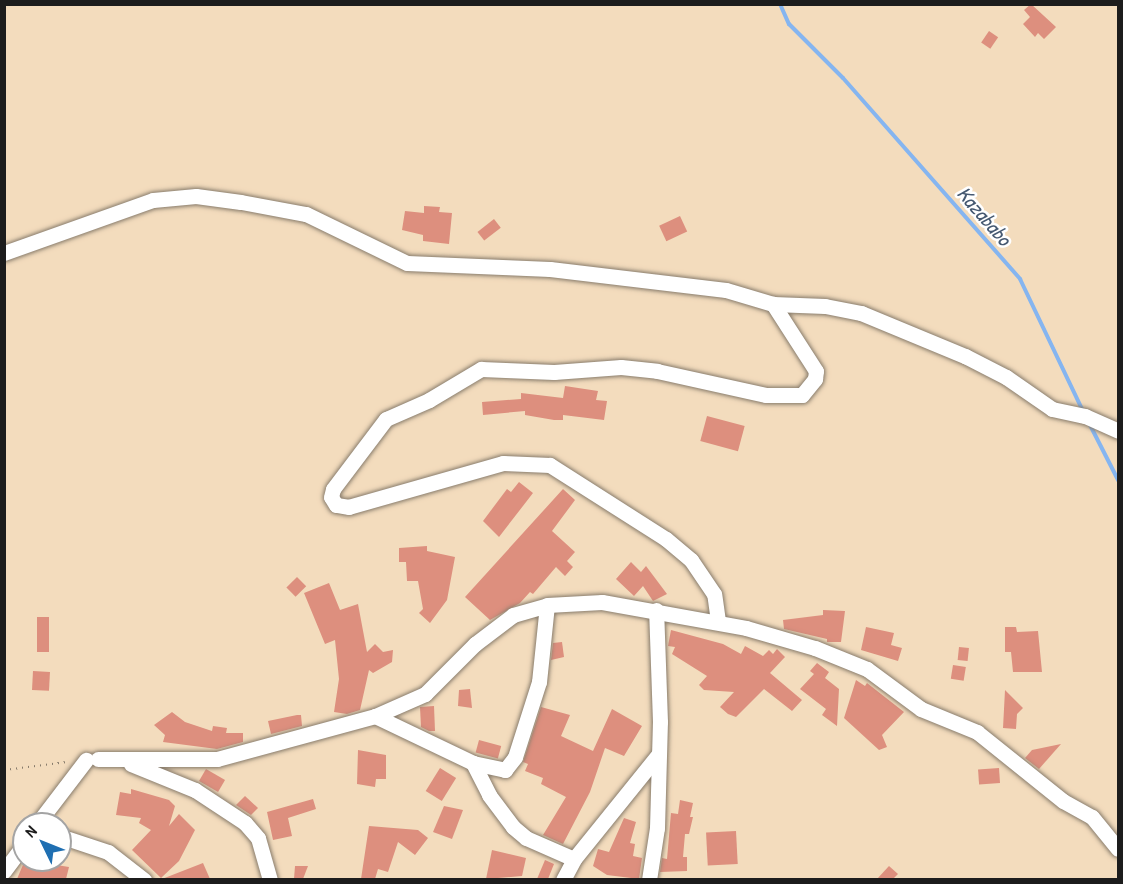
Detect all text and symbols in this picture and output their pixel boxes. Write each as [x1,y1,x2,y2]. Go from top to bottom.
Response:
water label: Kazababo [951,181,1017,251]
north arrow [12,812,72,872]
text: N [19,820,41,842]

